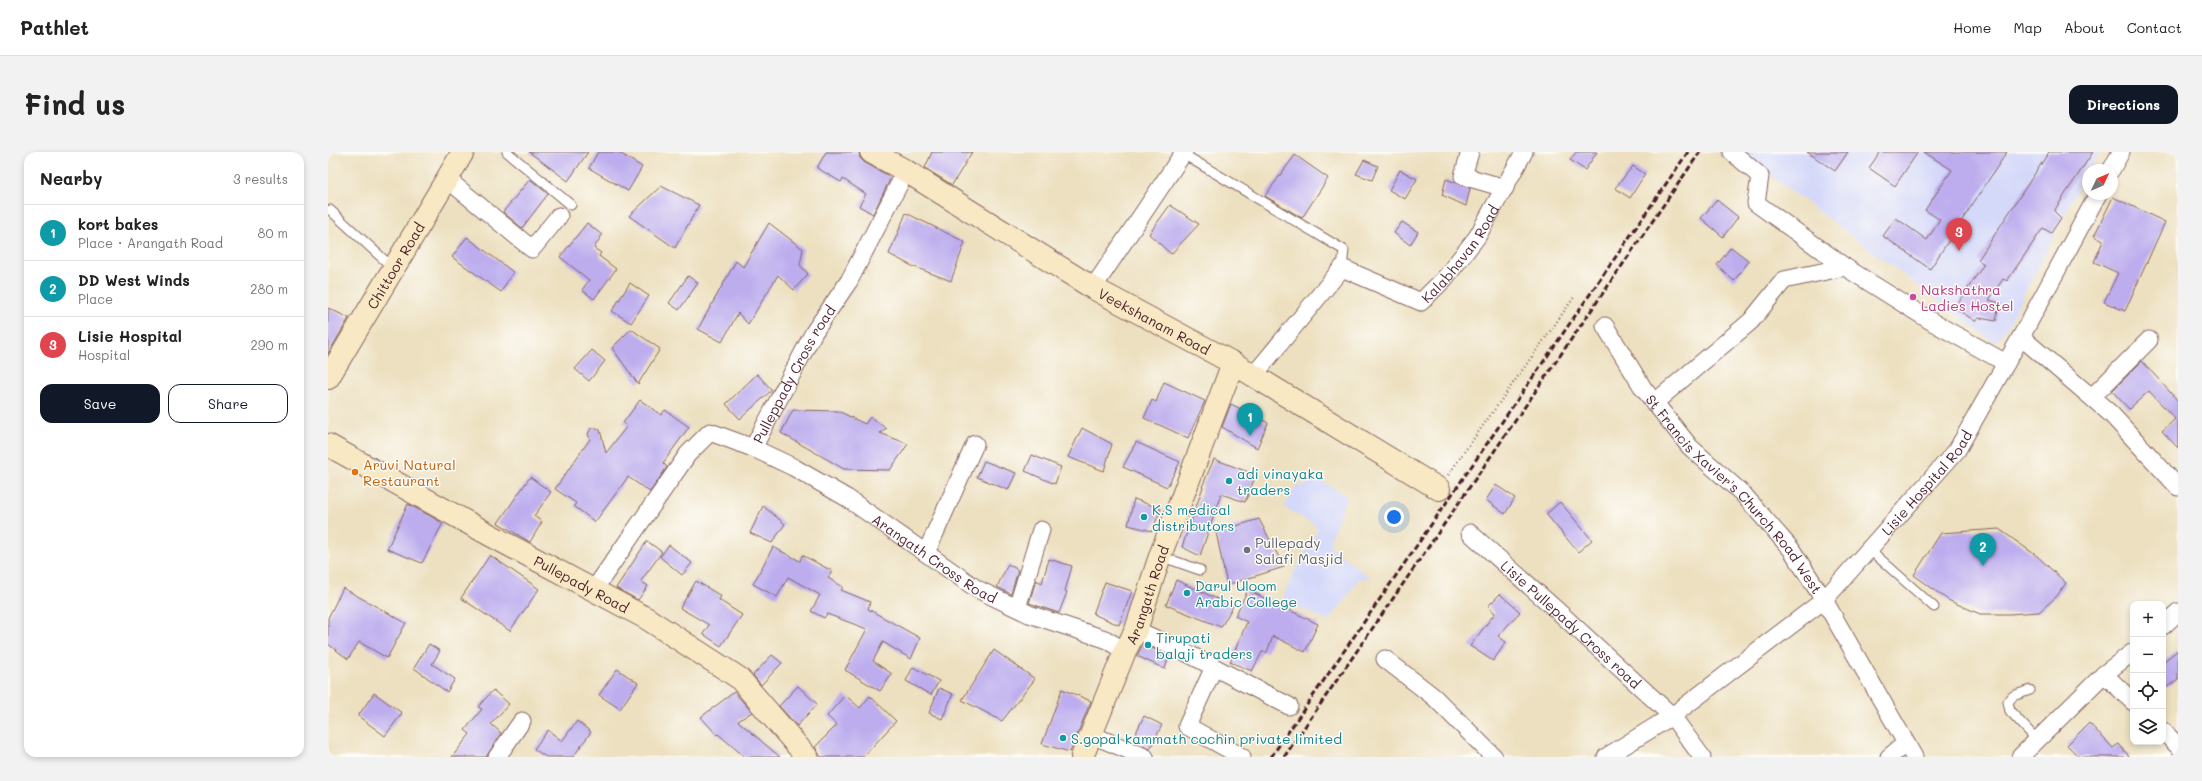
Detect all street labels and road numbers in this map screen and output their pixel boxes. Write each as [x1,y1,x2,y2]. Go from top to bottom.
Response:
street label: Kalabhavan Road [1417,201,1503,306]
street label: Chittoor Road [362,219,428,312]
street label: Veekshanam Road [1095,283,1214,359]
street label: Pulleppady Cross road [748,301,839,446]
street label: St Francis Xavier's Church Road West [1642,390,1827,597]
street label: Lisie Hospital Road [1877,427,1976,539]
street label: Arangath Cross Road [869,509,1000,607]
street label: Arangath Road [1121,542,1173,648]
street label: Pullepady Road [531,551,632,617]
street label: Lisie Pullepady Cross road [1497,556,1645,692]

